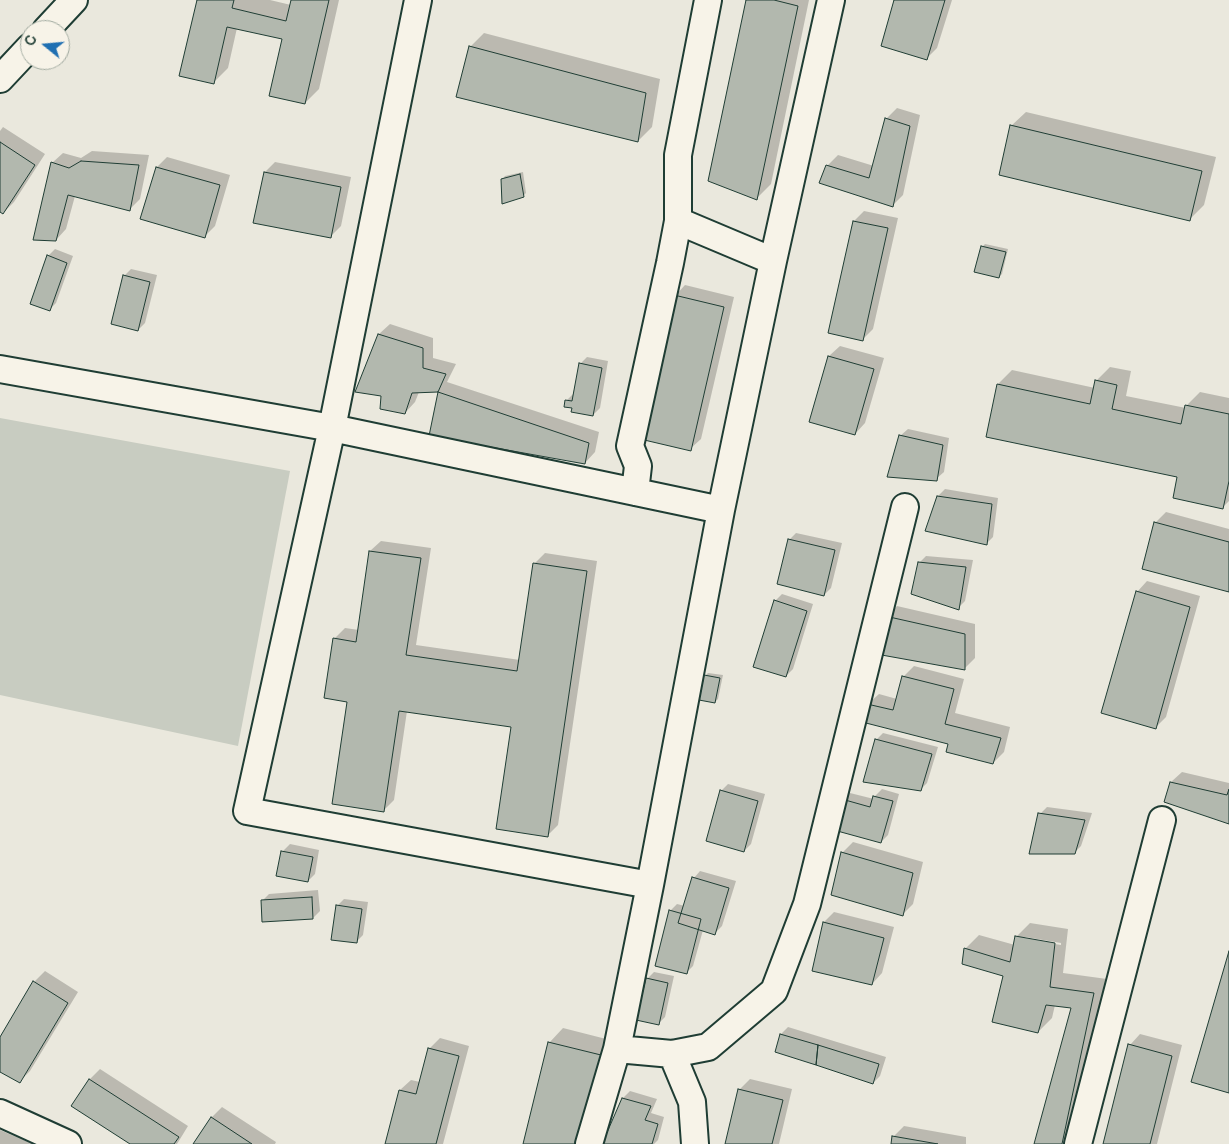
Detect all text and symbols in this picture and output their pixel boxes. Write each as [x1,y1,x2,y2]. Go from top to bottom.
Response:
north arrow [20,20,70,70]
text: С [22,34,41,48]

